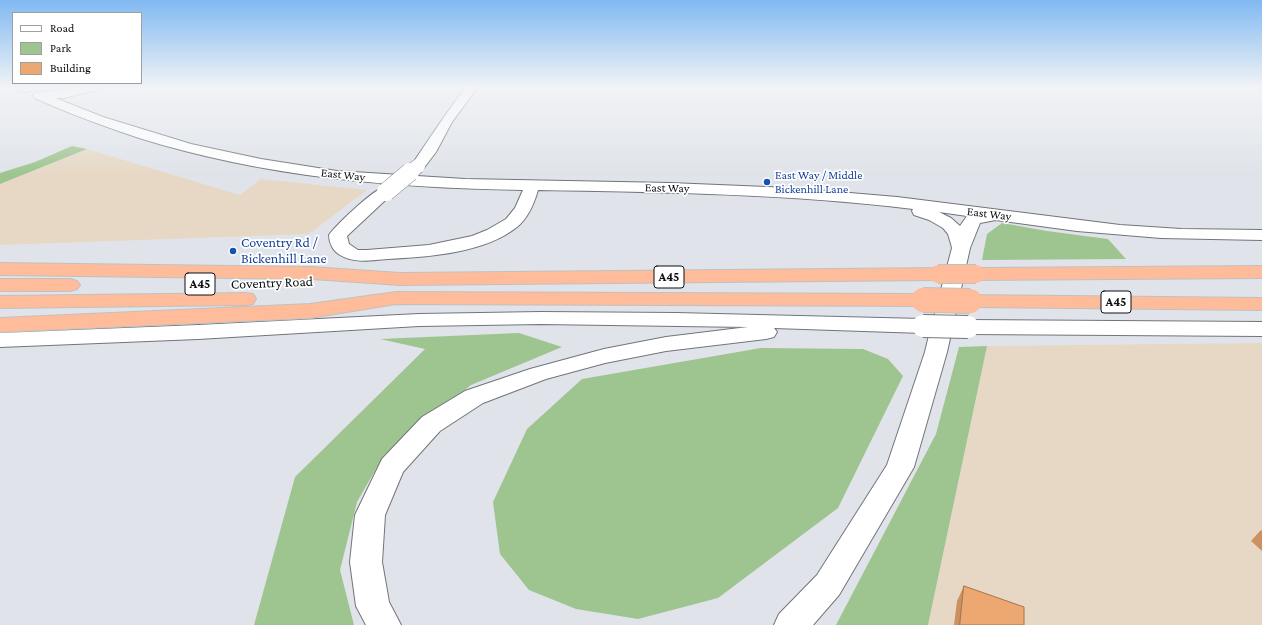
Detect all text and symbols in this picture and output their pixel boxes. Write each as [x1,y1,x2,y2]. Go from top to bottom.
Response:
legend [12,12,142,84]
text: Road [50,21,74,35]
text: Park [50,41,71,55]
text: Building [50,61,91,75]
street label: East Way [320,166,366,184]
place label: East Way / Middle Bickenhill Lane [775,168,862,196]
marker: East Way / Middle Bickenhill Lane [762,177,772,187]
street label: East Way [645,180,689,196]
street label: East Way [966,204,1012,224]
place label: Coventry Rd / Bickenhill Lane [241,235,327,268]
marker: Coventry Rd / Bickenhill Lane [228,246,238,256]
road number: A45 [654,266,684,288]
road number: A45 [185,273,215,295]
street label: Coventry Road [231,273,313,293]
road number: A45 [1101,291,1131,313]

